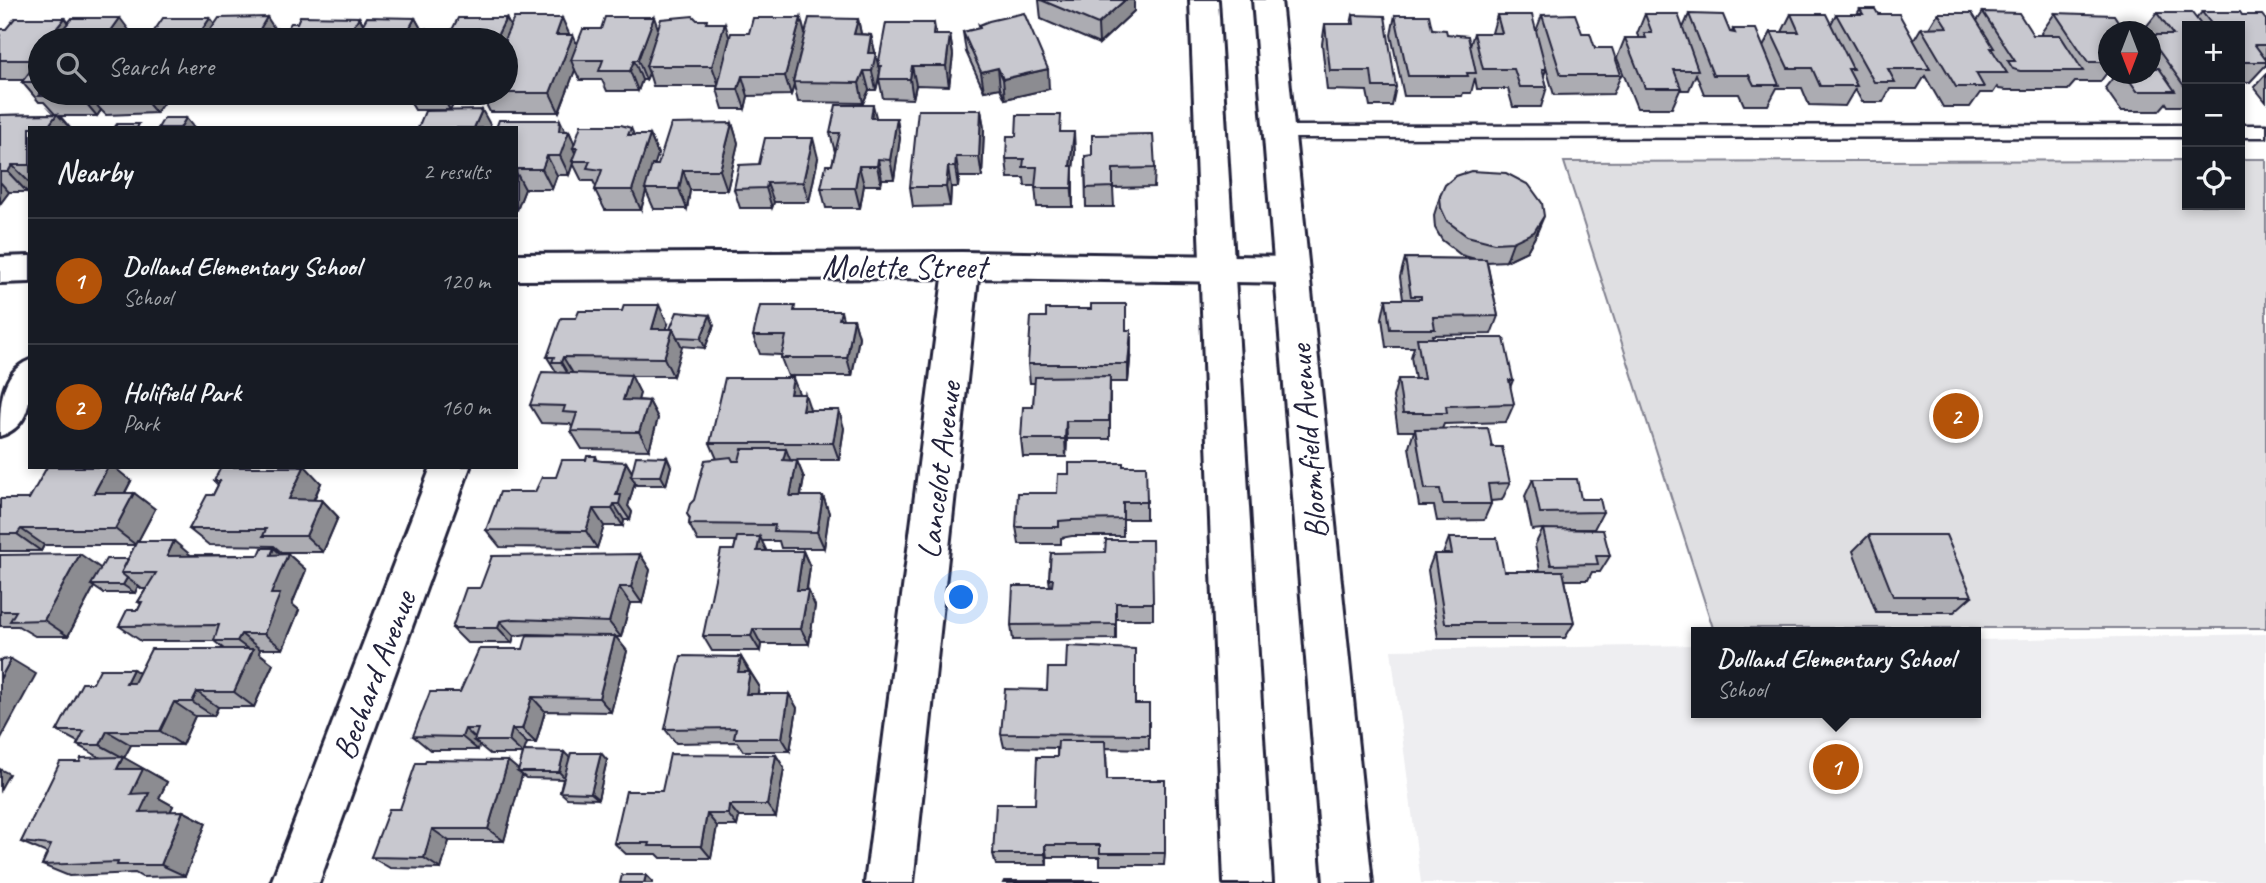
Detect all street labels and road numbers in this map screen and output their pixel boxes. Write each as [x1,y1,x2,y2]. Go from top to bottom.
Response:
street label: Molette Street [822,246,990,288]
street label: Bloomfield Avenue [1278,341,1337,541]
street label: Lancelot Avenue [907,377,971,561]
street label: Bechard Avenue [323,583,426,765]

